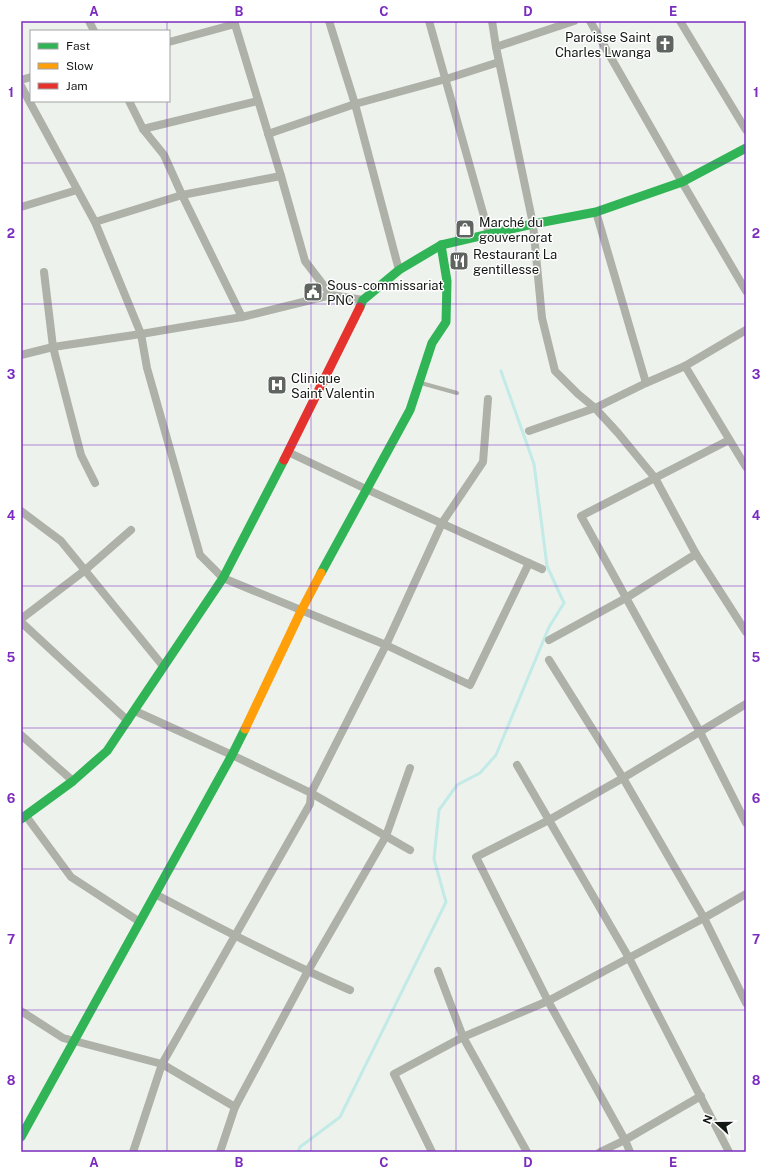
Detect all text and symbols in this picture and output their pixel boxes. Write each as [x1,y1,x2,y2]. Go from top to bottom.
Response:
text: A [89,4,99,19]
text: B [235,4,244,19]
text: C [379,4,389,19]
text: D [523,4,533,19]
text: E [669,4,677,19]
legend [30,30,170,102]
place label: Paroisse Saint Charles Lwanga [555,30,651,60]
church icon: Paroisse Saint Charles Lwanga [654,33,676,55]
text: Fast [66,39,91,53]
text: Slow [66,59,94,73]
text: Jam [66,79,88,93]
text: 1 [8,85,14,100]
text: 1 [753,85,759,100]
place label: Marché du gouvernorat [479,215,552,245]
shop icon: Marché du gouvernorat [454,218,476,240]
text: 2 [7,226,15,241]
text: 2 [752,226,760,241]
place label: Restaurant La gentillesse [473,247,557,277]
restaurant icon: Restaurant La gentillesse [448,250,470,272]
place label: Sous-commissariat PNC [327,278,443,308]
public building icon: Sous-commissariat PNC [302,281,324,303]
text: 3 [7,367,16,382]
text: 3 [752,367,761,382]
place label: Clinique Saint Valentin [291,371,375,401]
hospital icon: Clinique Saint Valentin [266,374,288,396]
text: 4 [7,508,16,523]
text: 4 [752,508,761,523]
text: 5 [7,650,16,665]
text: 5 [752,650,761,665]
text: 6 [7,791,16,806]
text: 6 [752,791,761,806]
text: 7 [7,932,15,947]
text: 7 [752,932,760,947]
text: 8 [7,1073,16,1088]
text: 8 [752,1073,761,1088]
north arrow [697,1103,737,1143]
text: N [701,1113,715,1126]
text: A [89,1155,99,1170]
text: B [235,1155,244,1170]
text: C [379,1155,389,1170]
text: D [523,1155,533,1170]
text: E [669,1155,677,1170]

